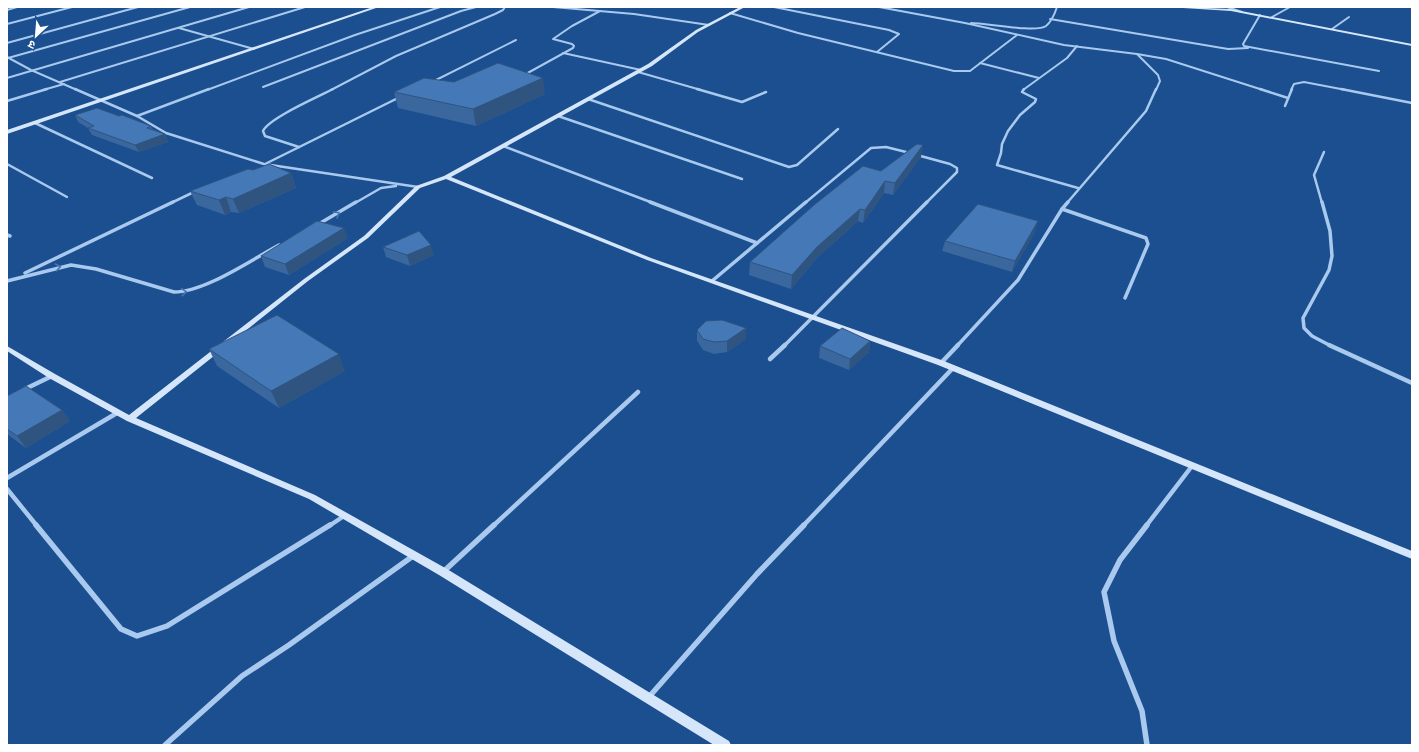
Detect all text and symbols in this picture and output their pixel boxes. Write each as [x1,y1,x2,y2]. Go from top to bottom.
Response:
north arrow [16,16,56,56]
text: उ [26,38,37,51]
one-way arrow [332,211,340,218]
one-way arrow [55,264,61,272]
one-way arrow [181,287,187,296]

